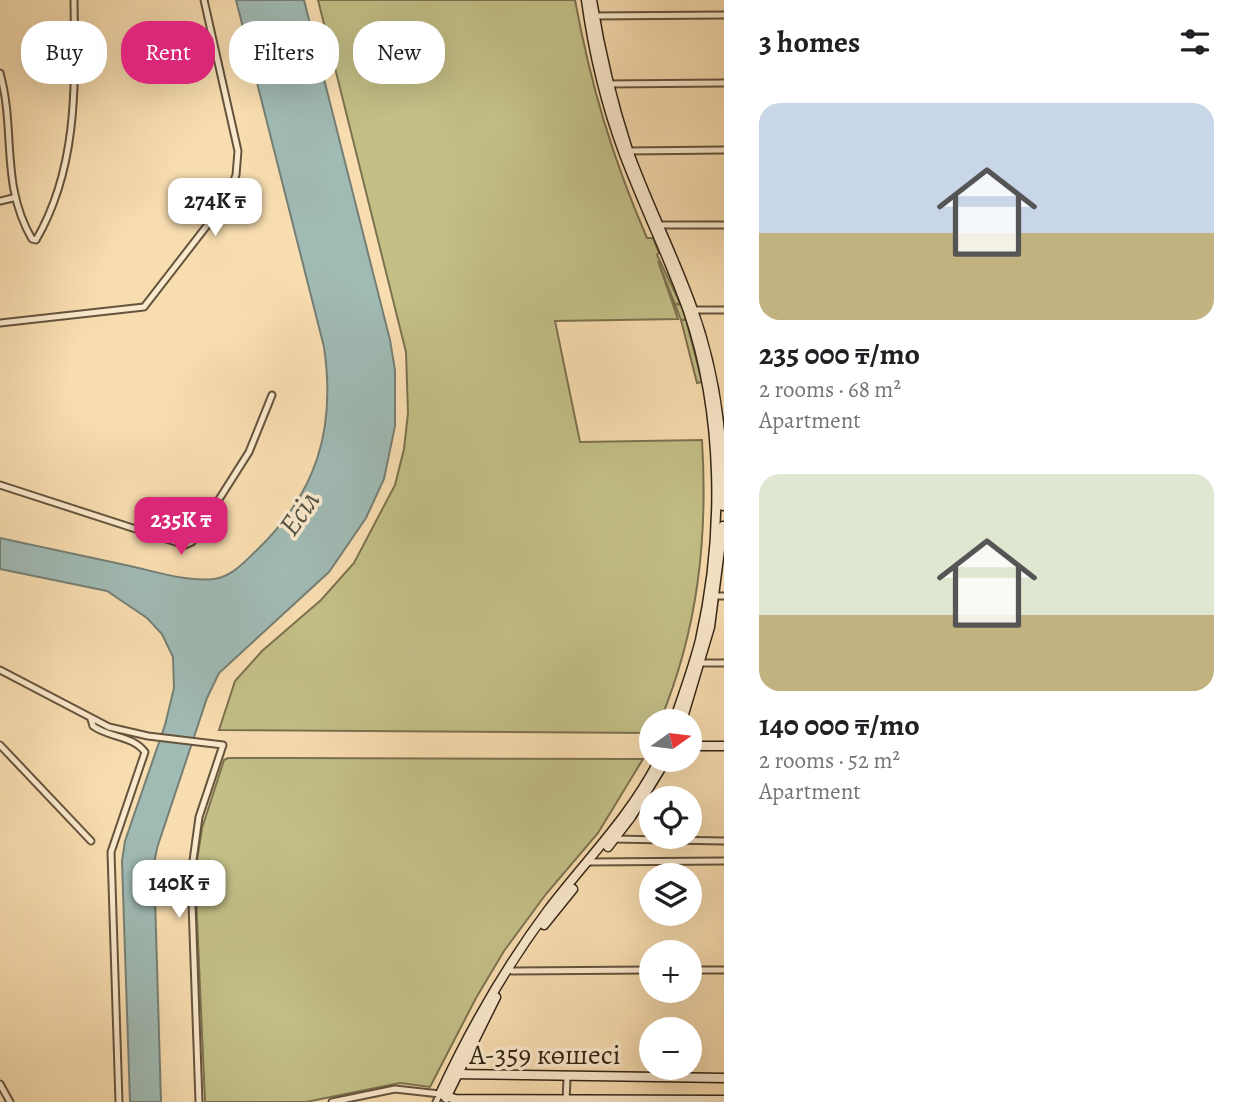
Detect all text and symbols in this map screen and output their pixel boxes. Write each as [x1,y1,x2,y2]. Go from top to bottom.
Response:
chip: Buy [21,21,107,84]
chip: Rent [121,21,215,84]
chip: Filters [229,21,339,84]
chip: New [353,21,445,84]
text: 3 homes [759,22,860,62]
icon: filters [1176,23,1214,61]
icon: home [924,149,1050,275]
pin: 274K ₸ [158,178,272,238]
text: 274K ₸ [184,185,246,216]
text: 235 000 ₸/mo [759,334,920,374]
text: 2 rooms · 68 m² [759,374,901,405]
text: Apartment [759,405,861,436]
water label: Есіл [269,482,329,544]
pin: 235K ₸ [124,498,238,557]
text: 235K ₸ [150,504,212,535]
icon: home [924,520,1050,646]
text: 140 000 ₸/mo [759,705,920,745]
north arrow [639,709,702,772]
map controls [639,709,702,1080]
text: 2 rooms · 52 m² [759,745,900,776]
text: Apartment [759,776,861,807]
button: locate [639,786,702,849]
pin: 140K ₸ [122,860,236,920]
button: layers [639,863,702,926]
text: 140K ₸ [149,867,209,898]
button: + [639,940,702,1003]
button: − [639,1017,702,1080]
street label: А-359 көшесі [468,1036,621,1074]

